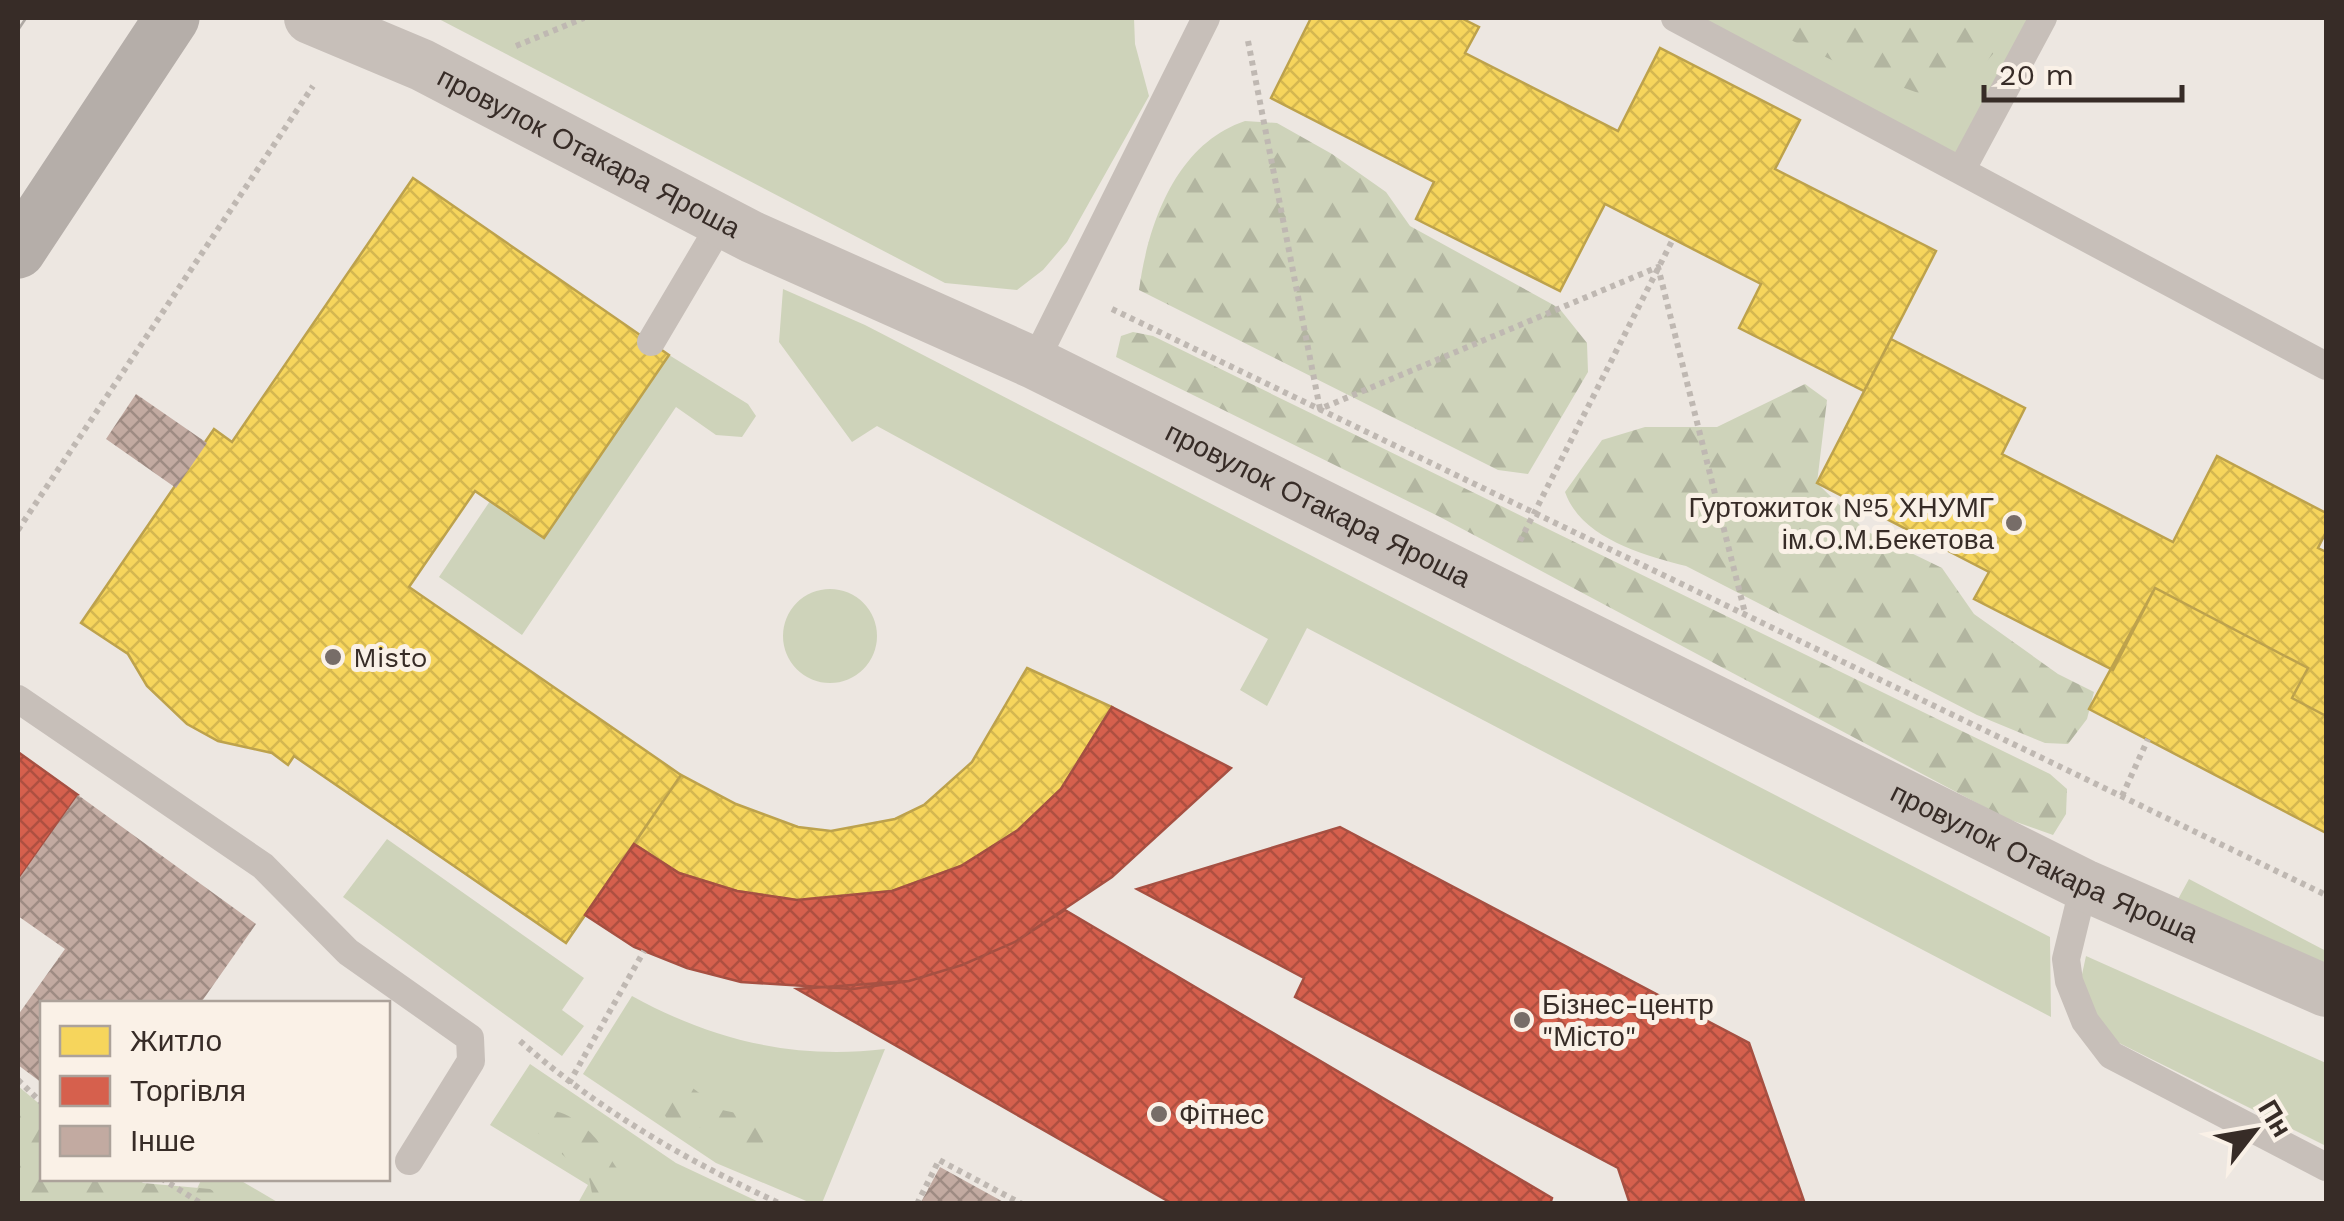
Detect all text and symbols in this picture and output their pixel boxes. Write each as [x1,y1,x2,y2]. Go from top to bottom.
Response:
scale bar [1984,40,2182,102]
text: 20 m [1999,57,2074,92]
street label: провулок Отакара Яроша [432,60,746,245]
street label: провулок Отакара Яроша [1160,415,1477,595]
place label: Гуртожиток №5 ХНУМГ ім.О.М.Бекетова [1688,491,1994,556]
marker: Гуртожиток №5 ХНУМГ ім.О.М.Бекетова [2003,512,2025,534]
place label: Misto [353,641,428,674]
marker: Misto [322,646,344,668]
street label: провулок Отакара Яроша [1885,776,2204,950]
place label: Бізнес-центр "Місто" [1542,988,1714,1053]
legend [40,1001,390,1181]
marker: Бізнес-центр "Місто" [1511,1009,1533,1031]
text: Житло [130,1023,222,1058]
text: Торгівля [130,1073,246,1108]
north arrow [2204,1081,2304,1181]
text: Пн [2251,1094,2299,1143]
place label: Фітнес [1179,1098,1264,1131]
marker: Фітнес [1148,1103,1170,1125]
text: Інше [130,1123,196,1158]

